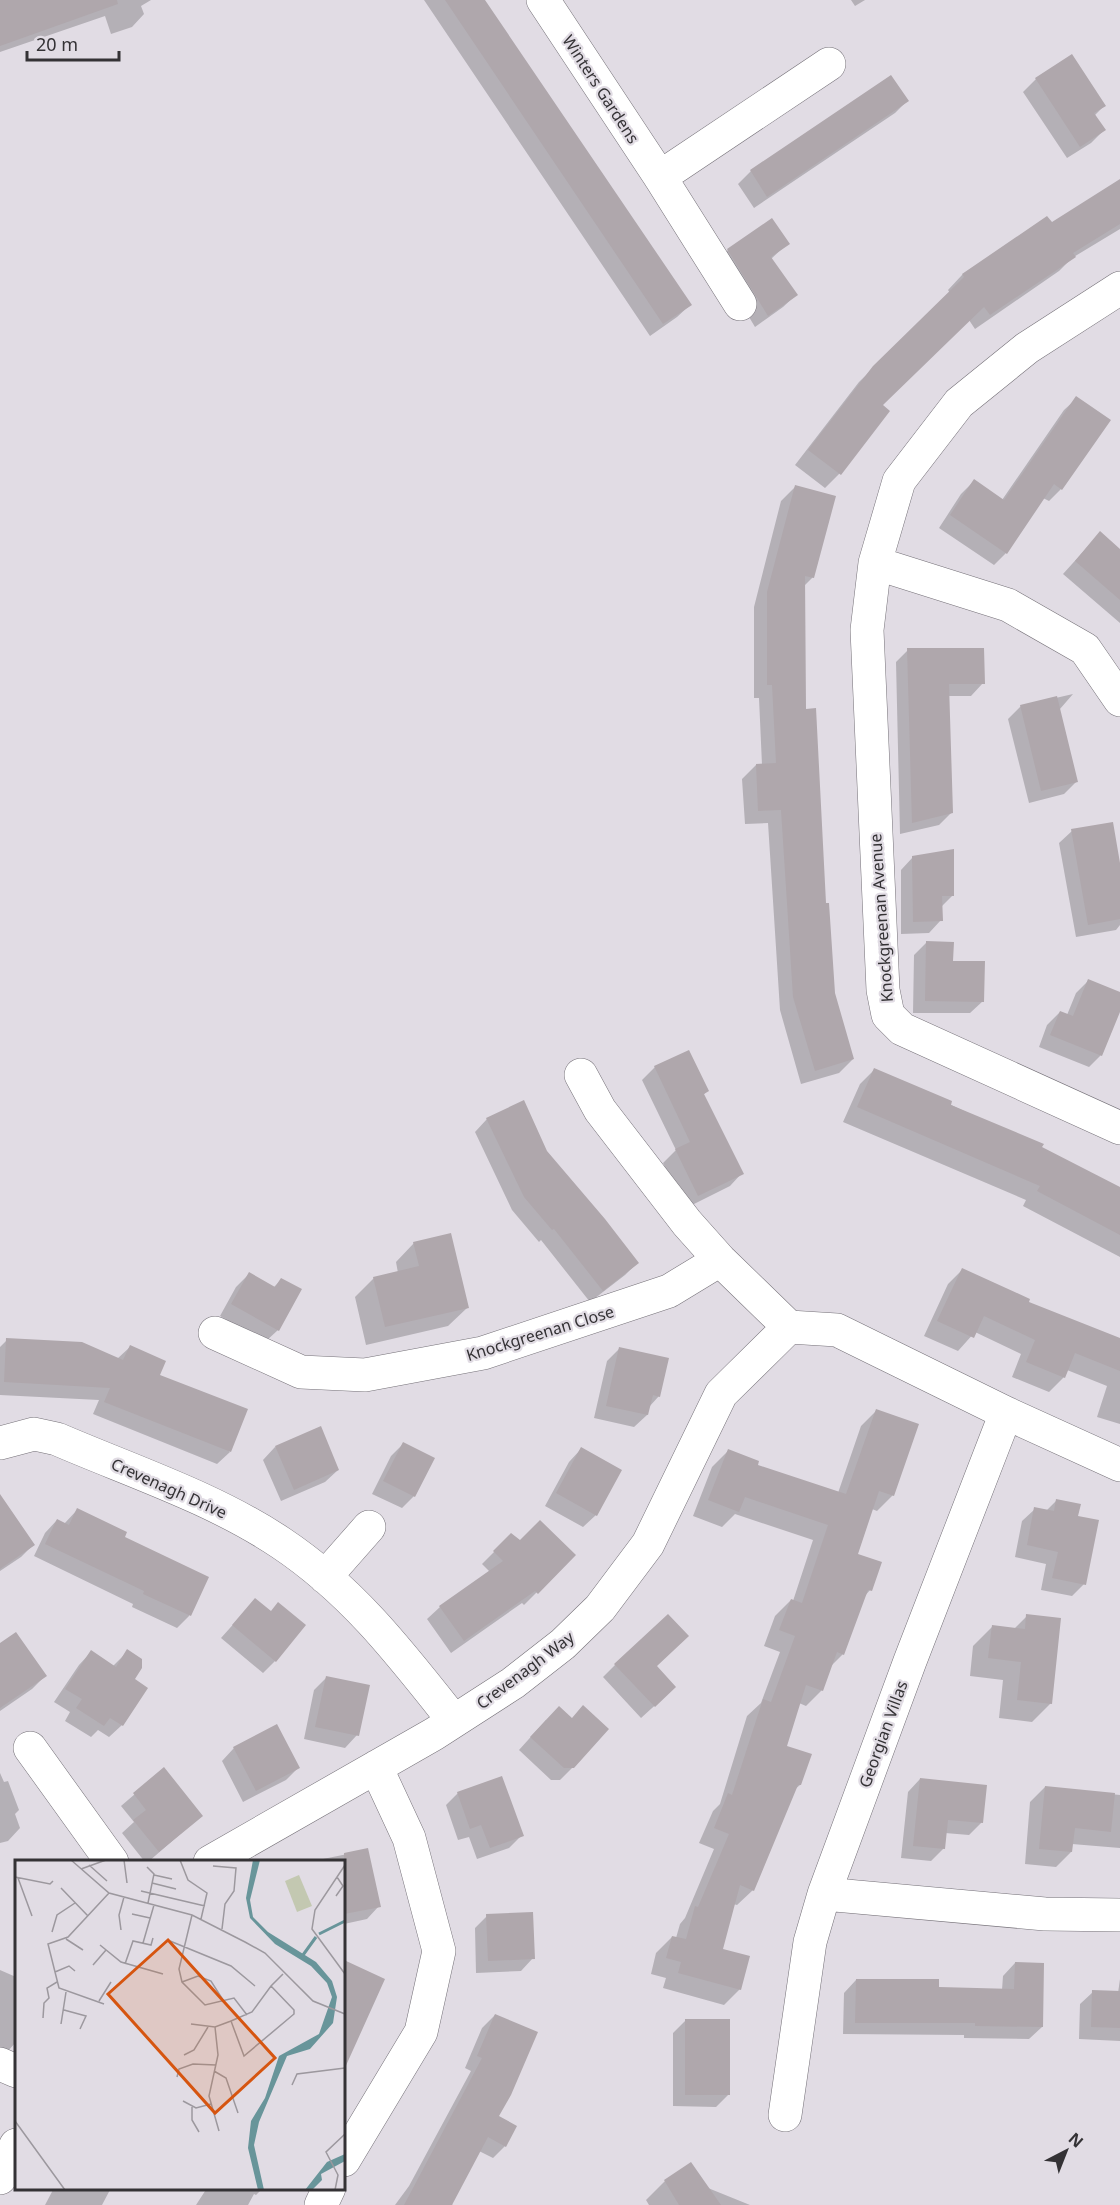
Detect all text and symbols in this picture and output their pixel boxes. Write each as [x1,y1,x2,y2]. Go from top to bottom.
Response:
scale bar [27,24,118,62]
street label: Winters Gardens [558,30,644,148]
text: 20 m [36,32,78,56]
street label: Knockgreenan Avenue [864,833,898,1003]
street label: Knockgreenan Close [463,1300,617,1366]
street label: Crevenagh Drive [108,1453,230,1523]
street label: Crevenagh Way [472,1626,579,1714]
street label: Georgian Villas [853,1677,913,1791]
inset map [15,1860,345,2190]
north arrow [1036,2121,1096,2181]
text: N [1064,2127,1088,2152]

